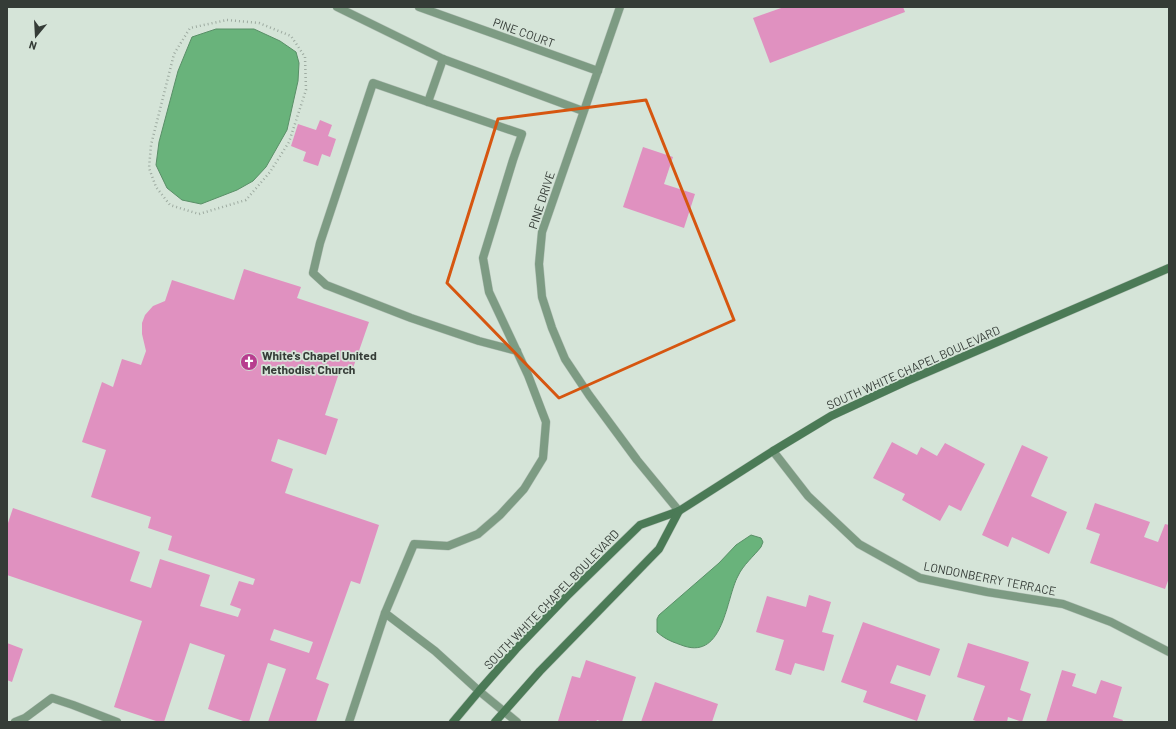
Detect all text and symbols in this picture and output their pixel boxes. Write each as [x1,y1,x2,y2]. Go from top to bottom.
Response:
street label: PINE COURT [491,14,557,50]
north arrow [16,16,56,56]
text: N [27,39,38,53]
street label: PINE DRIVE [525,169,557,231]
street label: SOUTH WHITE CHAPEL BOULEVARD [824,322,1002,412]
place label: White's Chapel United Methodist Church [262,348,377,376]
church icon: White's Chapel United Methodist Church [239,352,259,372]
street label: SOUTH WHITE CHAPEL BOULEVARD [481,526,621,672]
street label: LONDONBERRY TERRACE [923,558,1057,598]

